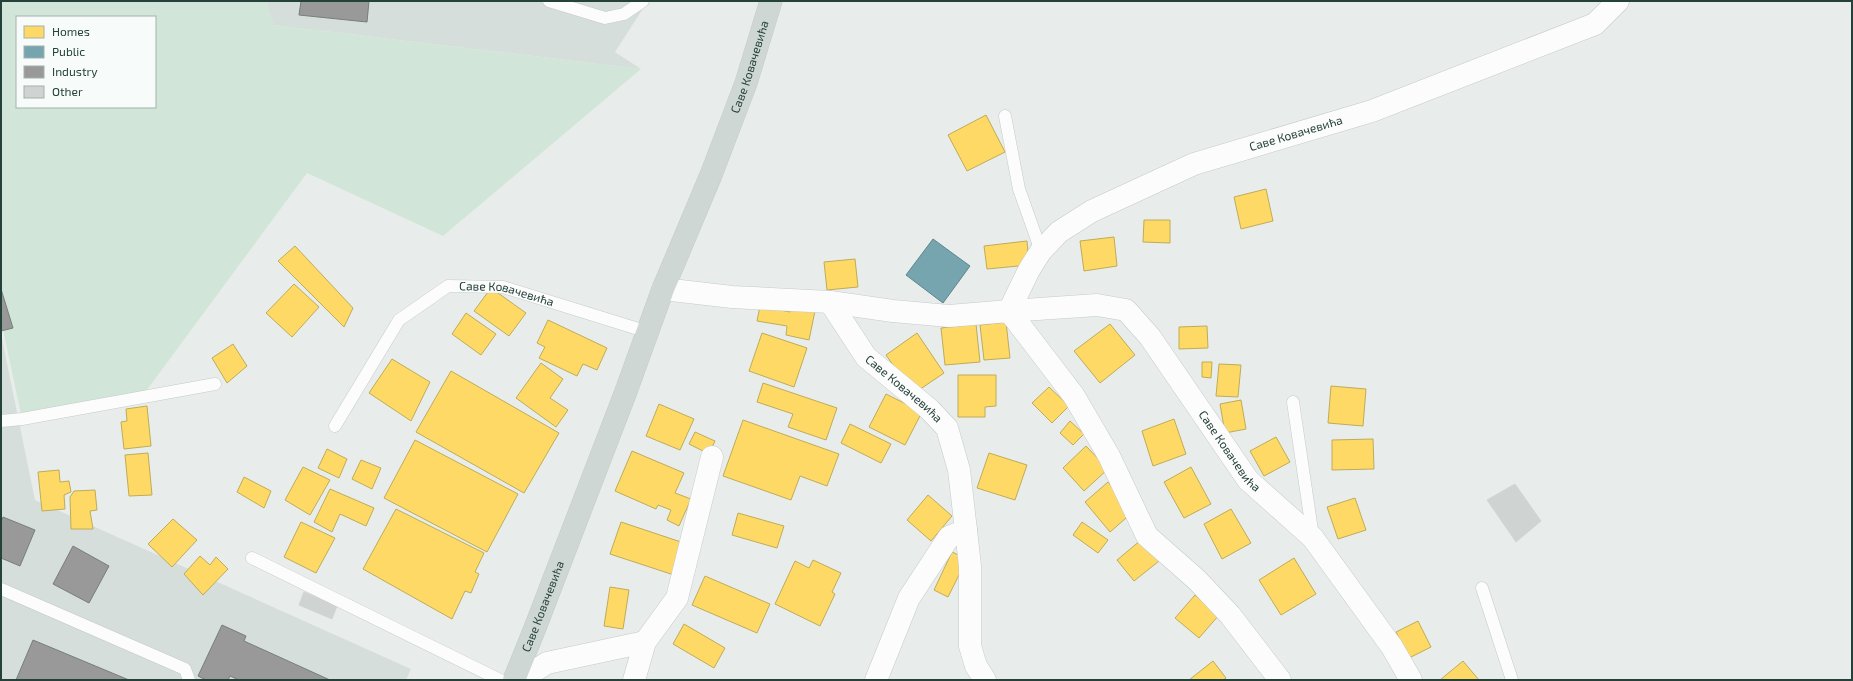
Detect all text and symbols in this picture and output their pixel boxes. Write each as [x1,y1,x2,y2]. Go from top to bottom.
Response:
legend [16,16,156,108]
street label: Саве Ковачевића [727,19,771,115]
text: Homes [52,24,90,38]
text: Public [52,44,85,58]
text: Industry [52,64,98,78]
text: Other [52,84,83,98]
street label: Саве Ковачевића [1247,112,1344,153]
street label: Саве Ковачевића [459,278,556,308]
street label: Саве Ковачевића [863,351,946,425]
street label: Саве Ковачевића [1196,407,1264,494]
street label: Саве Ковачевића [518,559,566,654]

